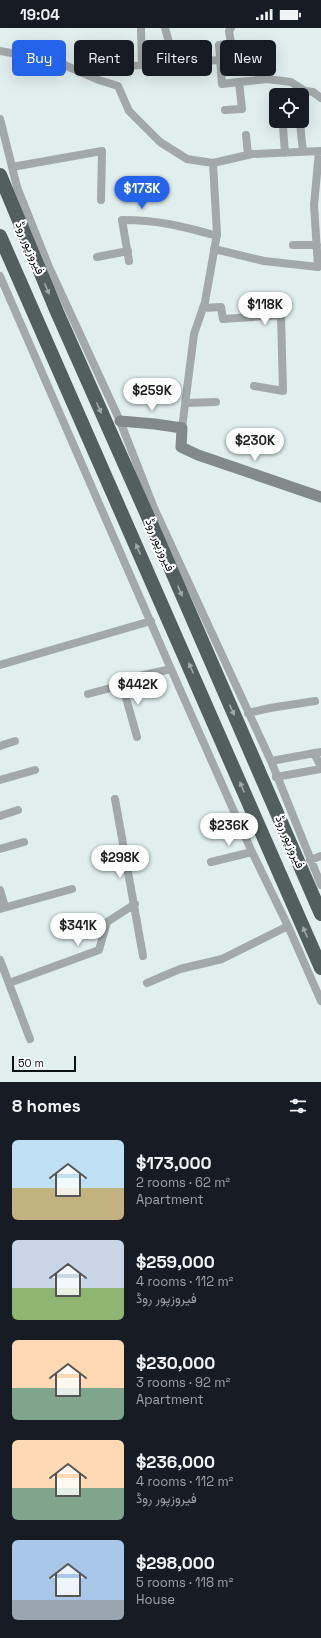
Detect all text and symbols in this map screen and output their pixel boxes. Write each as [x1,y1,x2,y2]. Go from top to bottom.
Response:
text: 19:04 [20,5,60,24]
chip: Buy [12,40,66,76]
chip: Rent [74,40,134,76]
chip: Filters [142,40,212,76]
chip: New [220,40,276,76]
map controls [269,88,309,128]
button: locate [269,88,309,128]
pin: $173K [114,176,170,210]
text: $173K [124,180,161,197]
street label: فیروزپور روڈ [12,219,48,277]
one-way arrow [45,283,51,295]
pin: $118K [237,292,293,326]
text: $118K [247,296,283,313]
pin: $259K [124,378,180,412]
text: $259K [132,382,172,399]
one-way arrow [96,402,103,414]
pin: $230K [227,428,283,462]
text: $230K [235,432,275,449]
street label: فیروزپور روڈ [142,516,178,574]
one-way arrow [135,544,141,555]
one-way arrow [177,585,183,597]
one-way arrow [188,663,194,674]
pin: $442K [110,672,166,706]
text: $442K [118,676,158,693]
one-way arrow [229,704,236,716]
one-way arrow [239,781,245,793]
pin: $236K [201,813,257,847]
street label: فیروزپور روڈ [272,813,308,871]
text: $236K [209,817,249,834]
pin: $298K [92,845,148,879]
text: $298K [100,849,140,866]
pin: $341K [50,913,106,947]
text: $341K [59,917,97,934]
one-way arrow [302,926,308,938]
scale bar [12,1054,76,1073]
text: 50 m [18,1056,44,1070]
text: 8 homes [12,1095,81,1117]
icon: filters [287,1095,309,1117]
text: $173,000 [136,1152,212,1174]
icon: home [44,1156,92,1204]
text: 2 rooms · 62 m² [136,1174,230,1191]
text: Apartment [136,1191,204,1208]
text: $259,000 [136,1251,215,1273]
icon: home [44,1256,92,1304]
text: 4 rooms · 112 m² [136,1273,233,1290]
text: فیروزپور روڈ [136,1290,197,1307]
text: $230,000 [136,1352,215,1374]
icon: home [44,1356,92,1404]
text: 3 rooms · 92 m² [136,1374,230,1391]
text: Apartment [136,1391,204,1408]
text: $236,000 [136,1451,215,1473]
icon: home [44,1456,92,1504]
text: 4 rooms · 112 m² [136,1473,233,1490]
text: فیروزپور روڈ [136,1490,197,1507]
text: $298,000 [136,1552,215,1574]
icon: home [44,1556,92,1604]
text: 5 rooms · 118 m² [136,1574,233,1591]
text: House [136,1591,175,1608]

